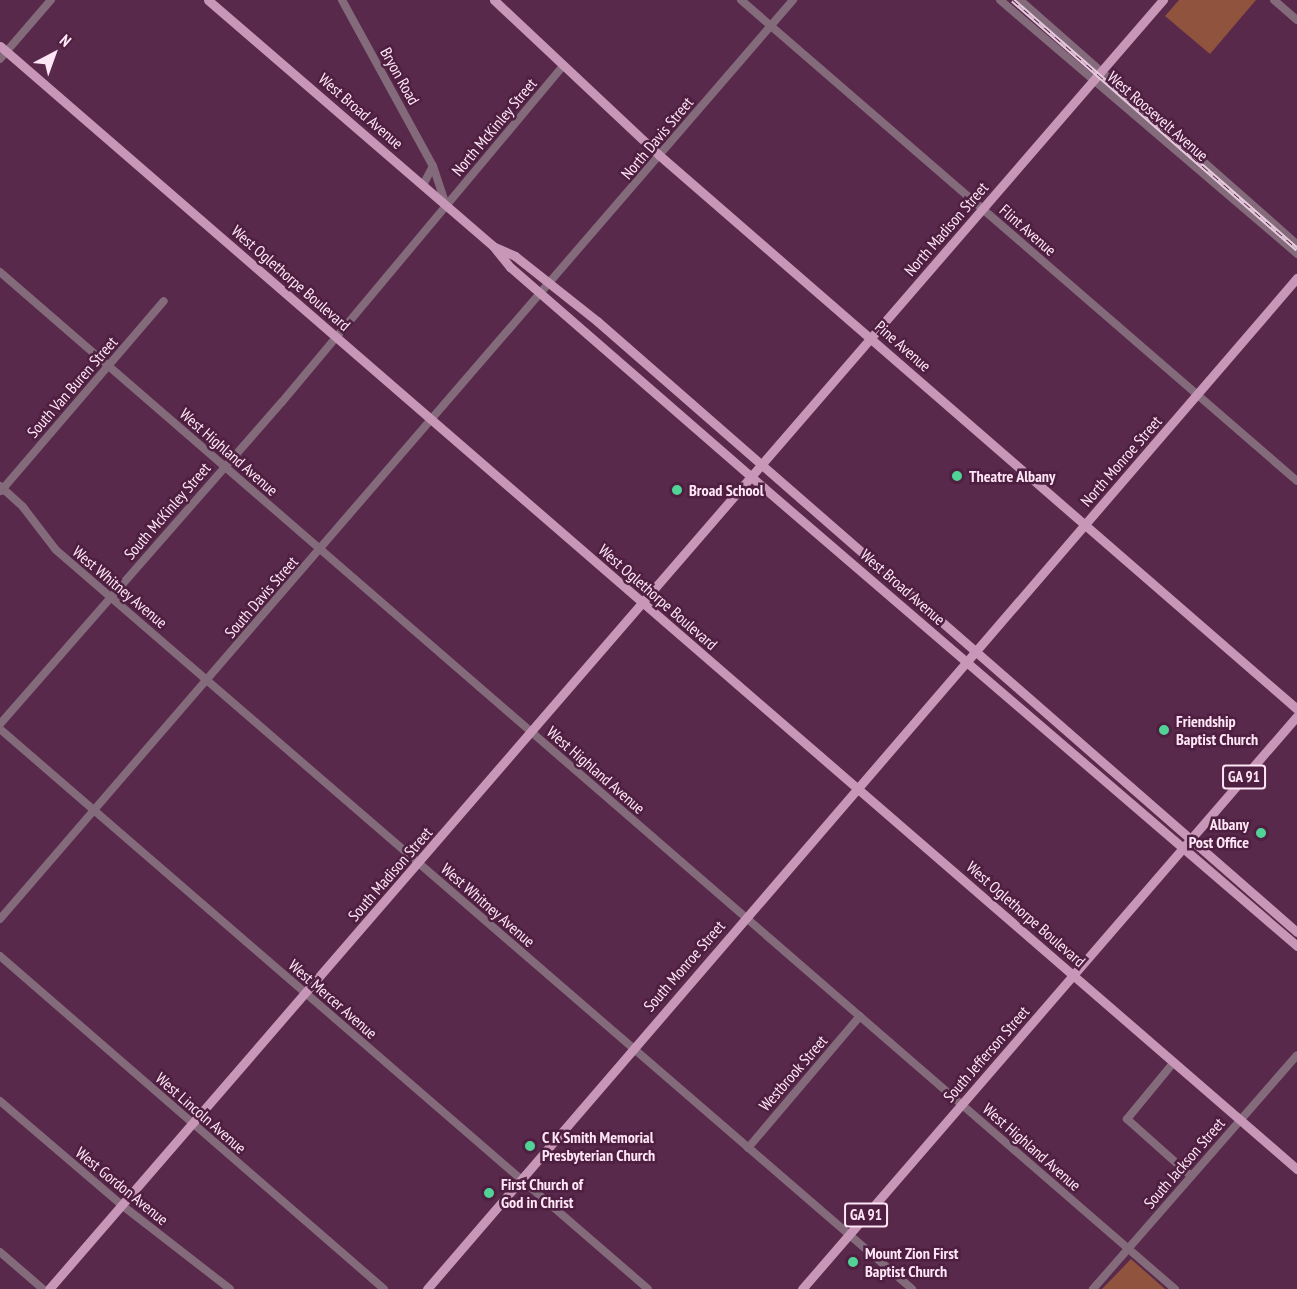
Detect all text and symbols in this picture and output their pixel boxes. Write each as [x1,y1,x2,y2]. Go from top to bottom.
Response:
north arrow [24,24,84,84]
text: N [56,30,76,51]
street label: Bryon Road [376,44,424,108]
street label: West Roosevelt Avenue [1104,67,1212,165]
street label: West Broad Avenue [315,69,407,153]
street label: North McKinley Street [447,74,541,180]
street label: North Davis Street [617,93,697,183]
street label: North Madison Street [900,178,992,280]
street label: Flint Avenue [996,200,1060,260]
street label: West Oglethorpe Boulevard [228,221,354,335]
street label: Pine Avenue [871,316,935,376]
street label: South Van Buren Street [23,332,121,442]
street label: West Highland Avenue [176,404,282,500]
street label: North Monroe Street [1076,412,1166,510]
street label: South McKinley Street [120,459,214,563]
place label: Theatre Albany [969,466,1056,486]
marker: Theatre Albany [950,469,964,483]
place label: Broad School [689,480,764,500]
marker: Broad School [670,483,684,497]
street label: West Oglethorpe Boulevard [595,540,721,654]
street label: West Whitney Avenue [68,541,172,633]
street label: West Broad Avenue [857,545,949,629]
street label: South Davis Street [220,552,302,642]
place label: Friendship Baptist Church [1176,711,1258,749]
street label: West Highland Avenue [543,722,649,818]
marker: Friendship Baptist Church [1157,723,1171,737]
road number: GA 91 [1222,765,1266,789]
place label: Albany Post Office [1188,814,1249,852]
street label: South Madison Street [344,823,436,925]
marker: Albany Post Office [1254,826,1268,840]
street label: West Oglethorpe Boulevard [963,857,1089,971]
street label: West Whitney Avenue [437,859,539,951]
street label: South Monroe Street [639,917,729,1015]
street label: West Mercer Avenue [285,955,381,1043]
street label: South Jefferson Street [939,1002,1033,1106]
street label: Westbrook Street [755,1031,831,1115]
street label: West Lincoln Avenue [152,1068,250,1158]
street label: West Highland Avenue [979,1099,1085,1195]
street label: South Jackson Street [1140,1114,1228,1212]
place label: C K Smith Memorial Presbyterian Church [542,1127,655,1165]
marker: C K Smith Memorial Presbyterian Church [523,1139,537,1153]
street label: West Gordon Avenue [72,1143,172,1229]
place label: First Church of God in Christ [501,1174,583,1212]
marker: First Church of God in Christ [482,1186,496,1200]
road number: GA 91 [844,1203,888,1227]
place label: Mount Zion First Baptist Church [865,1243,959,1281]
marker: Mount Zion First Baptist Church [846,1255,860,1269]

